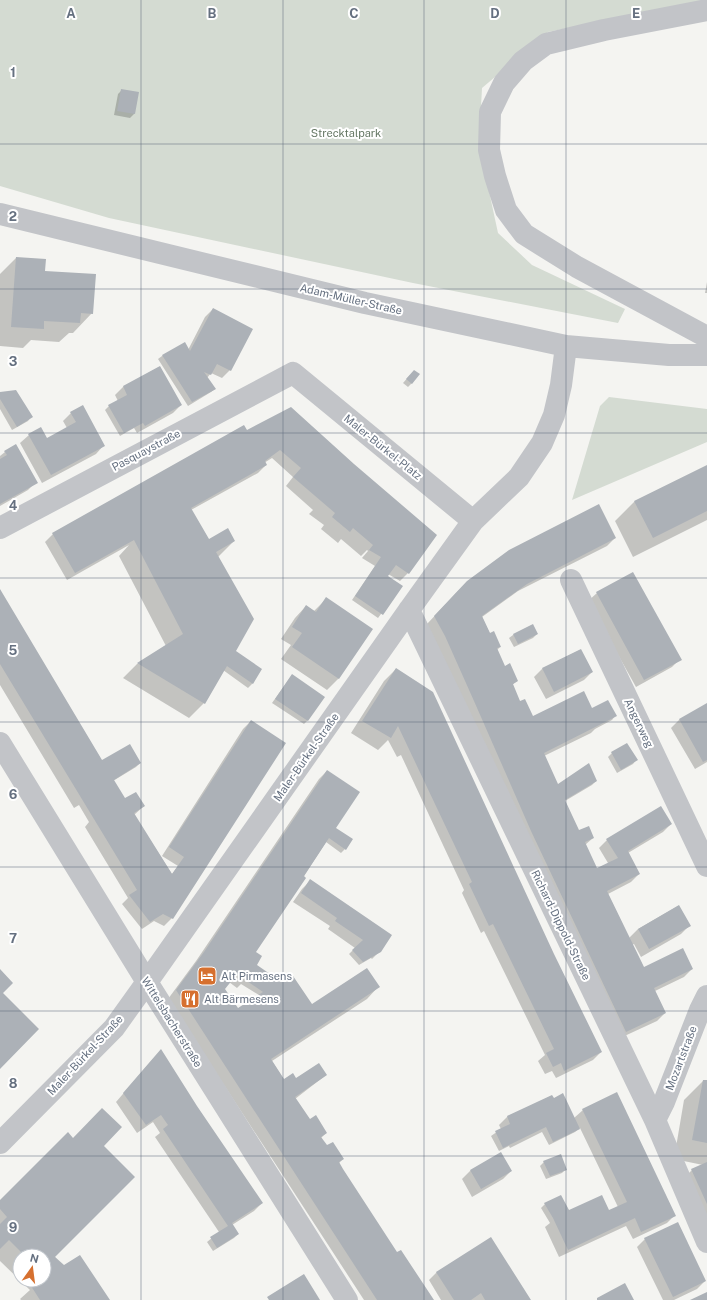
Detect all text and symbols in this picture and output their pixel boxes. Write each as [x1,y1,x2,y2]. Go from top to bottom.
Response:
text: A [66,6,76,21]
text: B [208,6,217,21]
text: C [349,6,359,21]
text: D [490,6,500,21]
text: E [632,6,640,21]
text: 1 [10,65,16,80]
park label: Strecktalpark [311,127,381,139]
text: 2 [9,209,17,224]
street label: Adam-Müller-Straße [299,281,403,317]
text: 3 [9,354,18,369]
street label: Maler-Bürkel-Platz [342,412,424,482]
street label: Pasquaystraße [110,427,182,473]
text: 4 [9,498,18,513]
text: 5 [9,643,18,658]
street label: Angerweg [622,697,656,750]
street label: Maler-Bürkel-Straße [271,711,341,803]
text: 6 [9,787,18,802]
street label: Richard-Dippold-Straße [529,868,593,982]
text: 7 [9,931,17,946]
hotel icon: Alt Pirmasens [196,965,218,987]
place label: Alt Pirmasens [221,970,292,982]
street label: Wittelsbacherstraße [139,975,205,1069]
restaurant icon: Alt Bärmesens [179,988,201,1010]
place label: Alt Bärmesens [204,993,279,1005]
street label: Maler-Bürkel-Straße [45,1013,125,1097]
street label: Mozartstraße [663,1024,699,1092]
text: 8 [9,1076,18,1091]
text: 9 [9,1220,17,1235]
north arrow [12,1248,52,1288]
text: N [29,1251,40,1265]

